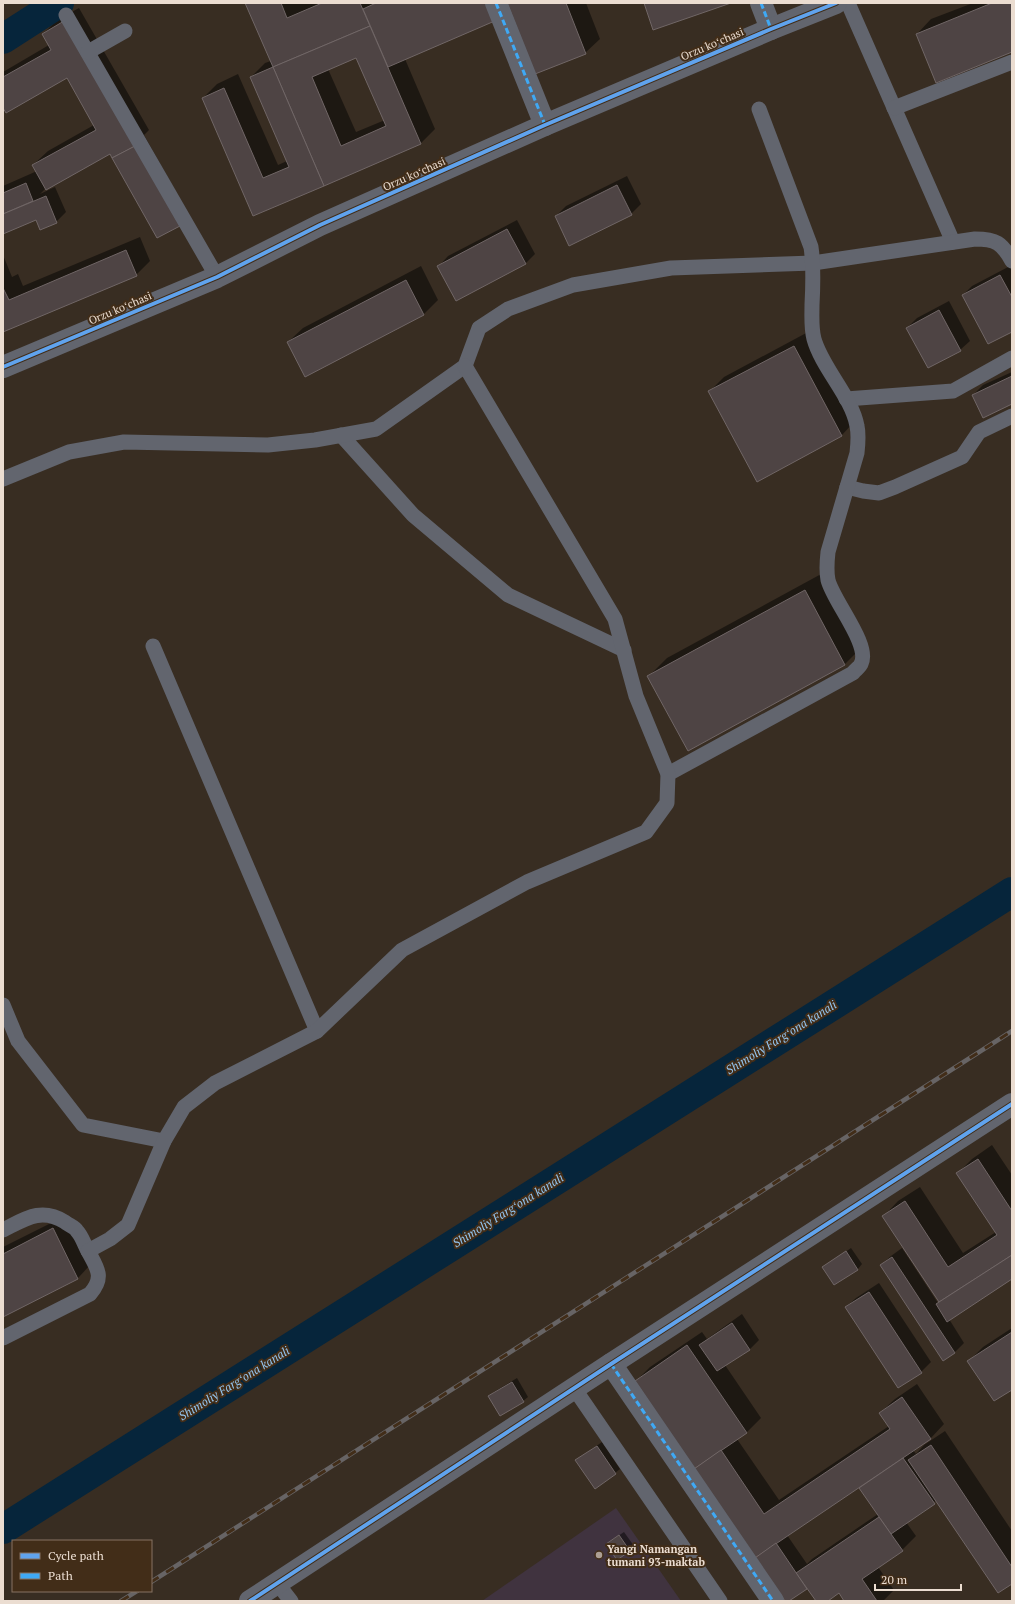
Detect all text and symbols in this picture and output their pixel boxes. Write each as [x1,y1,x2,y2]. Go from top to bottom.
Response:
street label: Orzu koʻchasi [678,24,746,64]
street label: Orzu koʻchasi [380,154,448,194]
street label: Orzu koʻchasi [86,288,154,328]
water label: Shimoliy Fargʻona kanali [723,996,840,1077]
water label: Shimoliy Fargʻona kanali [450,1169,567,1250]
water label: Shimoliy Fargʻona kanali [176,1342,293,1423]
legend [12,1540,152,1592]
place label: Yangi Namangan tumani 93-maktab [607,1542,705,1569]
text: Cycle path [48,1548,104,1563]
marker: Yangi Namangan tumani 93-maktab [594,1550,604,1560]
scale bar [875,1566,961,1592]
text: Path [48,1568,73,1583]
text: 20 m [881,1572,908,1587]

